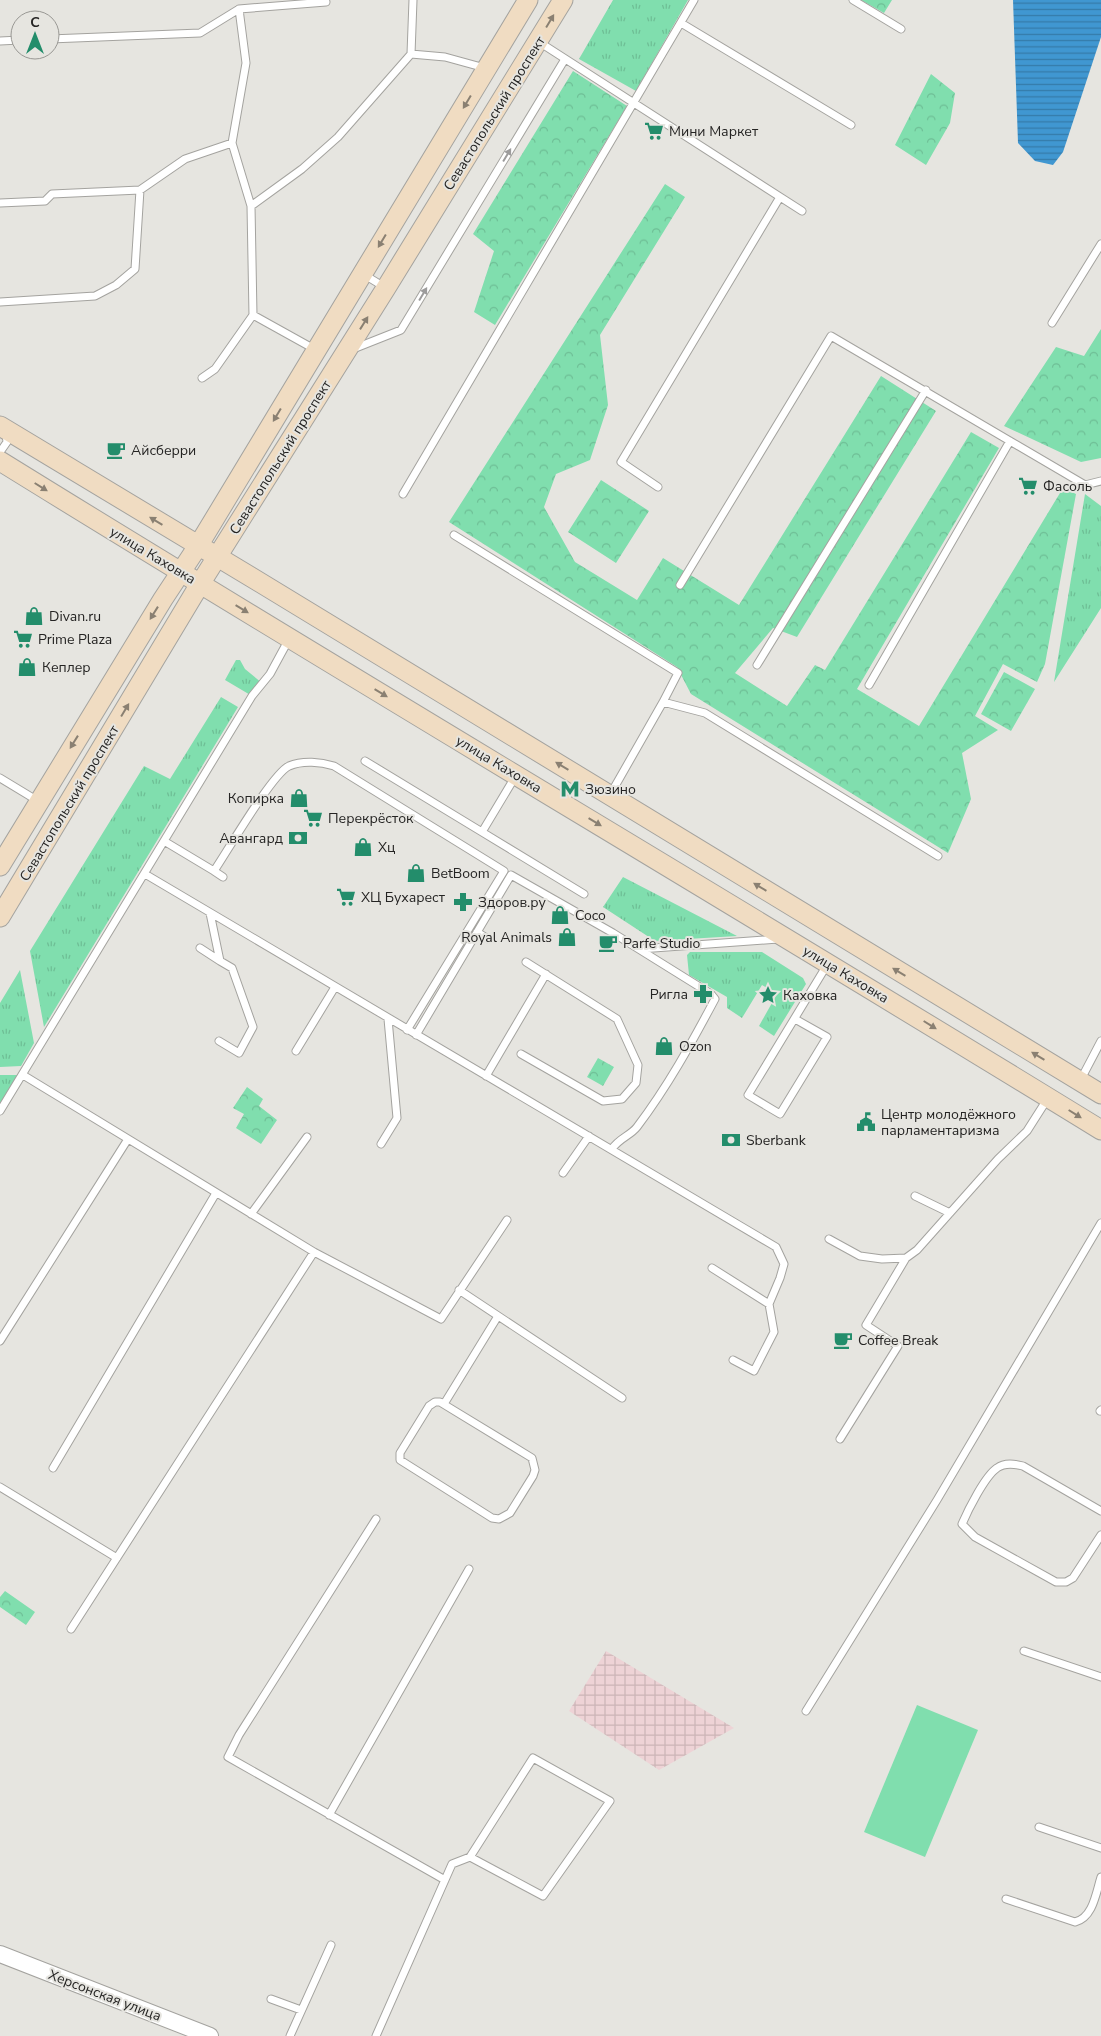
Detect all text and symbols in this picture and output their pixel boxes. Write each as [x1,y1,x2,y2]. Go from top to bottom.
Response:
north arrow [10,10,60,60]
text: С [30,13,40,32]
one-way arrow [546,15,555,28]
street label: Севастопольский проспект [439,32,550,194]
one-way arrow [462,95,471,108]
supermarket icon: Мини Маркет [643,120,665,142]
place label: Мини Маркет [669,122,759,141]
one-way arrow [503,148,512,162]
one-way arrow [378,234,387,247]
one-way arrow [418,287,427,300]
one-way arrow [359,317,368,330]
street label: Севастопольский проспект [225,376,336,538]
one-way arrow [272,409,281,422]
cafe icon: Айсберри [105,439,127,461]
place label: Айсберри [131,441,196,460]
supermarket icon: Фасоль [1017,475,1039,497]
place label: Фасоль [1043,477,1092,496]
one-way arrow [35,482,48,491]
one-way arrow [150,516,163,525]
street label: улица Каховка [106,522,199,589]
one-way arrow [236,604,249,613]
shop icon: Divan.ru [23,605,45,627]
place label: Divan.ru [49,607,101,626]
one-way arrow [149,607,158,620]
supermarket icon: Prime Plaza [12,628,34,650]
place label: Prime Plaza [38,630,112,649]
shop icon: Кеплер [16,656,38,678]
place label: Кеплер [42,658,91,677]
one-way arrow [375,688,388,697]
one-way arrow [120,704,130,717]
street label: Севастопольский проспект [15,721,124,885]
street label: улица Каховка [452,731,545,798]
one-way arrow [70,735,79,749]
one-way arrow [555,762,568,771]
metro station icon: Зюзино [559,778,581,800]
place label: Зюзино [585,780,636,799]
shop icon: Копирка [288,787,310,809]
place label: Копирка [228,789,284,808]
supermarket icon: Перекрёсток [302,807,324,829]
place label: Перекрёсток [328,809,414,828]
one-way arrow [589,817,602,826]
bank icon: Авангард [287,827,309,849]
place label: Авангард [219,829,283,848]
shop icon: Хц [352,836,374,858]
place label: Хц [378,838,395,857]
shop icon: BetBoom [405,862,427,884]
place label: BetBoom [431,864,490,883]
one-way arrow [754,883,767,892]
supermarket icon: ХЦ Бухарест [335,886,357,908]
place label: ХЦ Бухарест [361,888,446,907]
pharmacy icon: Здоров.ру [452,891,474,913]
place label: Здоров.ру [478,893,546,912]
shop icon: Coco [549,904,571,926]
place label: Coco [575,906,606,925]
shop icon: Royal Animals [556,926,578,948]
place label: Royal Animals [461,928,552,947]
cafe icon: Parfe Studio [597,932,619,954]
place label: Parfe Studio [623,934,701,953]
street label: улица Каховка [800,942,892,1006]
one-way arrow [893,967,906,976]
pharmacy icon: Ригла [692,983,714,1005]
place icon: Каховка [757,984,779,1006]
place label: Ригла [650,985,688,1004]
place label: Каховка [783,987,837,1003]
one-way arrow [923,1020,936,1030]
shop icon: Ozon [653,1035,675,1057]
place label: Ozon [679,1037,712,1056]
one-way arrow [1032,1051,1045,1061]
place label: Центр молодёжного парламентаризма [881,1105,1016,1140]
one-way arrow [1068,1109,1081,1119]
public building icon: Центр молодёжного парламентаризма [855,1111,877,1133]
bank icon: Sberbank [720,1129,742,1151]
place label: Sberbank [746,1131,807,1150]
cafe icon: Coffee Break [832,1329,854,1351]
place label: Coffee Break [858,1331,939,1350]
street label: Херсонская улица [46,1965,164,2026]

